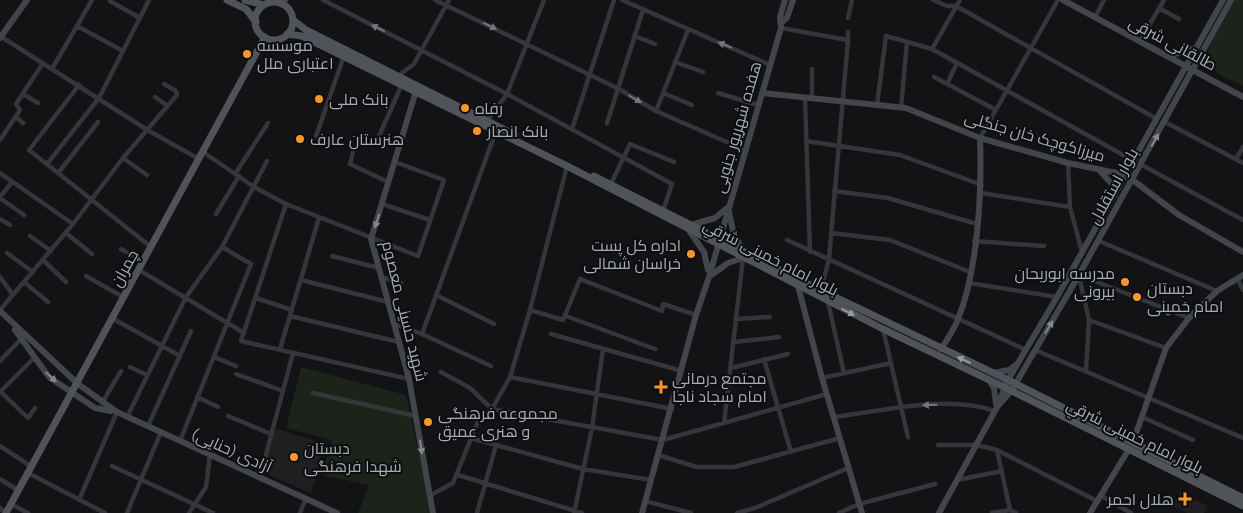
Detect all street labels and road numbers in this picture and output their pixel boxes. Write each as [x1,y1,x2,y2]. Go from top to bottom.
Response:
street label: طالقانی شرقی [1125,12,1220,75]
street label: هفده شهریور جنوبی [709,59,766,195]
street label: میرزاکوچک خان جنگلی [962,106,1108,168]
street label: بلوار استقلال [1084,144,1143,228]
street label: بلوار امام خمینی شرقي [698,214,842,303]
street label: شهید حسینی معصوم [376,239,432,384]
street label: چمران [106,246,144,291]
street label: بلوار امام خمینی شرقي [1062,394,1206,481]
street label: آزادی (حنایی) [188,423,276,478]

